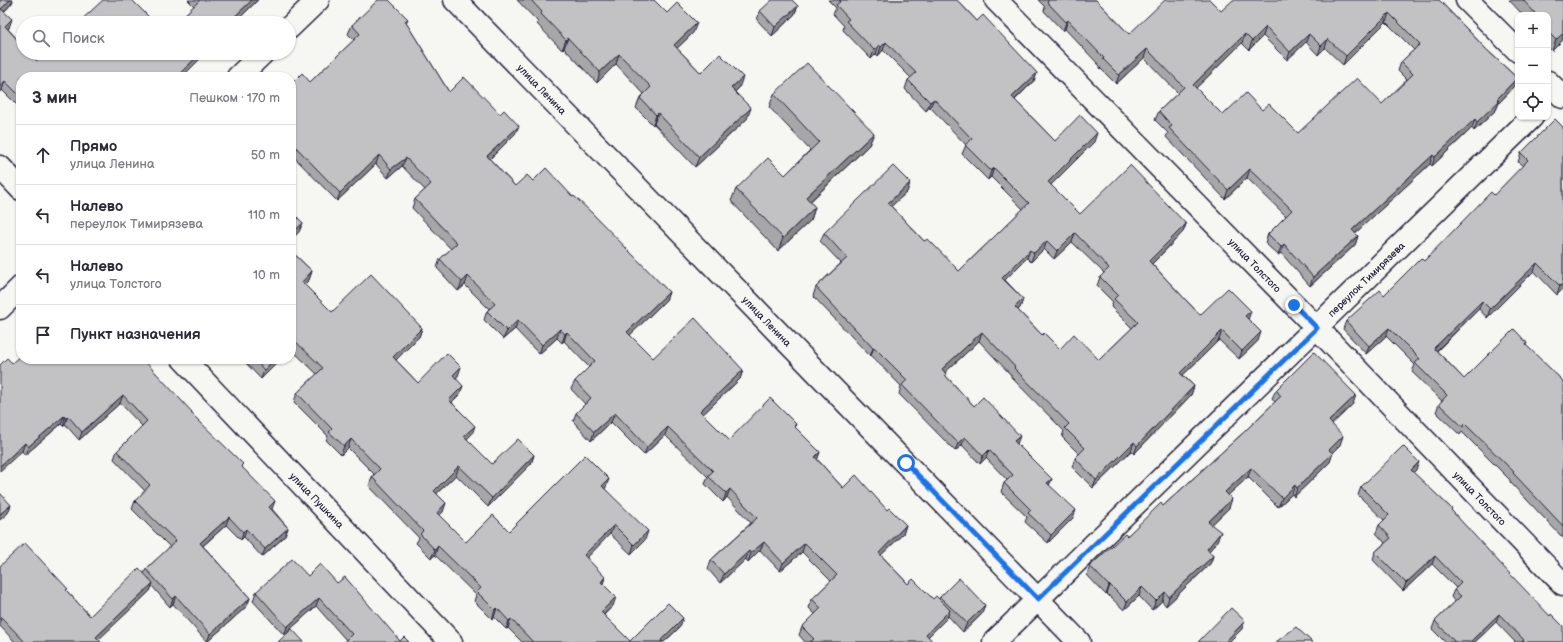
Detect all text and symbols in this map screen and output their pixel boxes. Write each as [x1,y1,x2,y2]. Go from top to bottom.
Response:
map controls [1515,12,1551,120]
button: + [1515,12,1551,48]
search box [16,16,296,60]
icon: search [30,27,52,49]
text: Поиск [62,29,105,48]
button: − [1515,48,1551,84]
street label: улица Ленина [514,62,568,117]
button: locate [1515,84,1551,120]
text: 3 мин [32,88,77,108]
text: Пешком · 170 m [189,90,280,106]
text: Прямо [70,137,117,156]
icon: ahead [32,144,54,166]
text: 50 m [251,147,280,163]
text: улица Ленина [70,156,155,172]
text: Налево [70,197,123,216]
icon: left [32,204,54,226]
text: 110 m [248,207,280,223]
text: переулок Тимирязева [70,216,203,232]
street label: улица Толстого [1225,236,1283,295]
street label: переулок Тимирязева [1326,240,1408,320]
text: Налево [70,257,123,276]
icon: left [32,264,54,286]
text: 10 m [253,267,280,283]
text: улица Толстого [70,276,162,292]
street label: улица Ленина [739,294,793,349]
route end [1285,296,1303,314]
icon: arrive [32,324,54,346]
text: Пункт назначения [70,325,201,344]
route start [897,454,915,472]
street label: улица Толстого [1450,469,1508,528]
street label: улица Пушкина [287,470,346,531]

